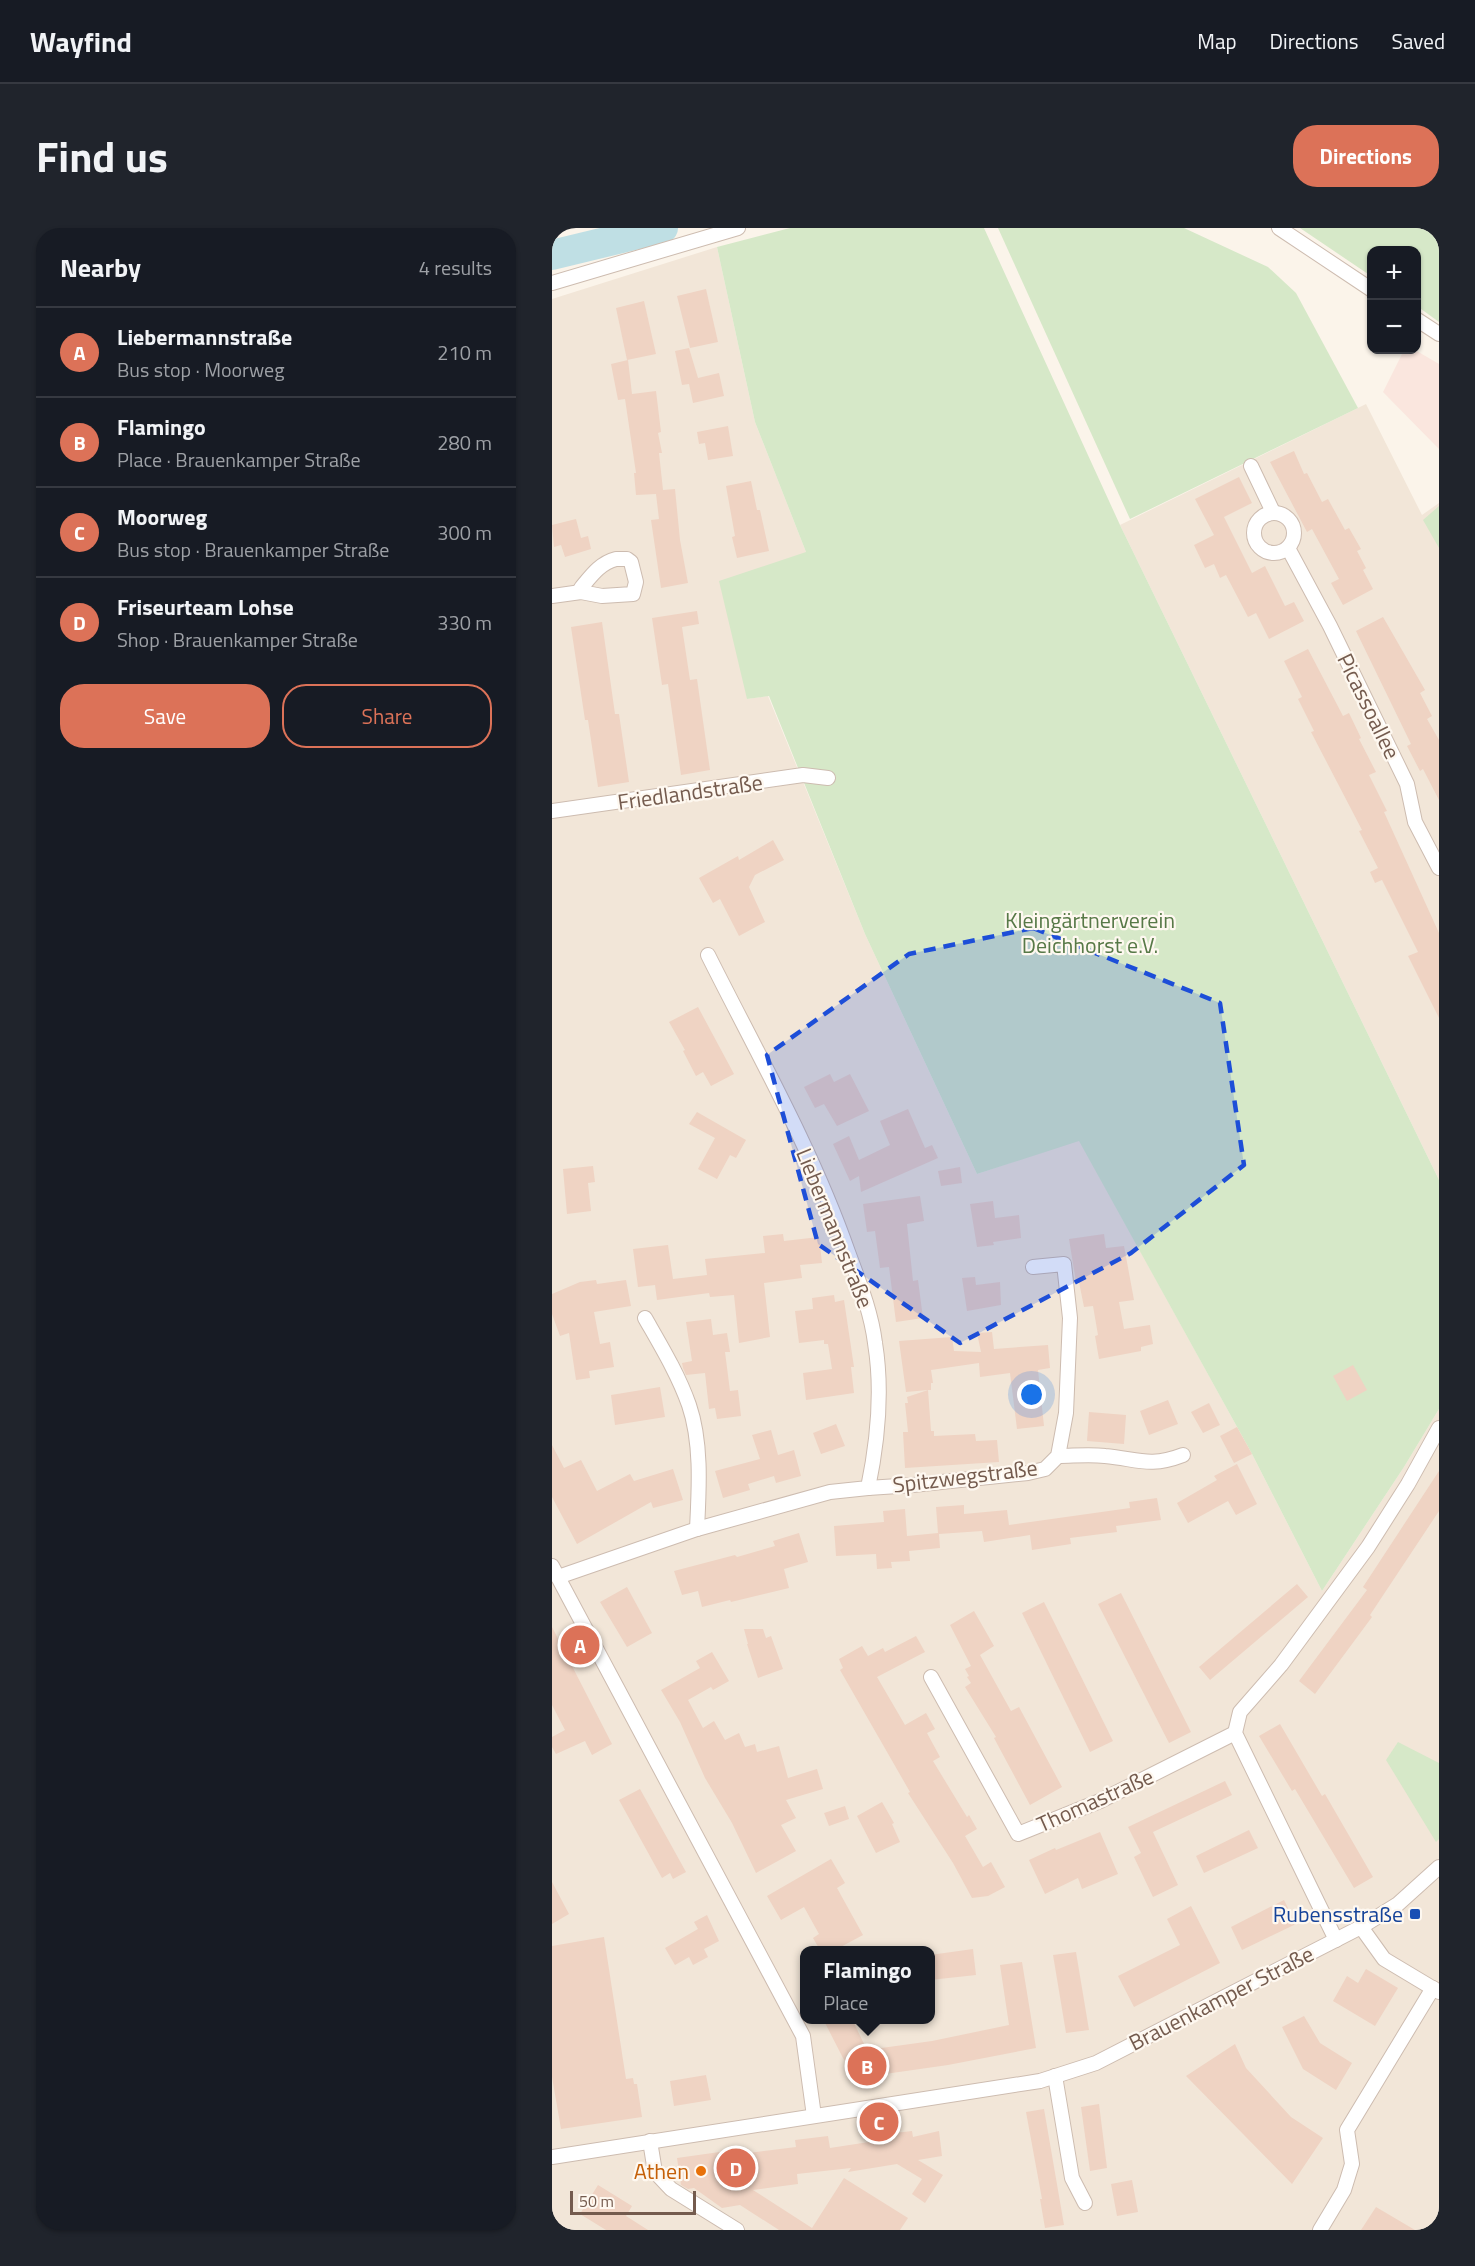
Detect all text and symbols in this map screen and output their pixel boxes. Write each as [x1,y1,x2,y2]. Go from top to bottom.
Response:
text: Wayfind [30,20,132,63]
text: Map [1197,25,1237,57]
text: Directions [1270,25,1359,57]
text: Saved [1392,25,1445,57]
text: Find us [36,124,168,188]
button: Directions [1293,125,1439,187]
map controls [1367,246,1421,354]
button: + [1367,246,1421,300]
text: Nearby [60,248,141,287]
text: 4 results [419,252,492,283]
button: − [1367,300,1421,354]
text: Liebermannstraße [117,320,292,354]
text: A [73,337,86,368]
text: 210 m [437,337,492,368]
text: Bus stop · Moorweg [117,354,284,385]
text: Flamingo [117,410,206,444]
text: B [73,427,86,458]
text: 280 m [437,427,492,458]
text: Place · Brauenkamper Straße [117,444,360,475]
text: Moorweg [117,500,207,534]
text: C [74,517,85,548]
text: 300 m [437,517,492,548]
text: Bus stop · Brauenkamper Straße [117,534,389,565]
text: Friseurteam Lohse [117,590,294,624]
text: D [73,607,86,638]
text: 330 m [437,607,492,638]
text: Shop · Brauenkamper Straße [117,624,358,655]
street label: Picassoallee [1329,647,1409,765]
button: Save [60,684,270,748]
button: Share [282,684,492,748]
street label: Friedlandstraße [615,765,765,819]
park label: Kleingärtnerverein Deichhorst e.V. [1005,903,1175,962]
street label: Liebermannstraße [787,1143,883,1313]
your location [1017,1380,1046,1409]
street label: Spitzwegstraße [891,1450,1039,1502]
pin: A [561,1622,600,1668]
street label: Thomastraße [1031,1759,1159,1841]
place label: Rubensstraße [1273,1897,1403,1931]
marker: Rubensstraße [1408,1907,1422,1921]
street label: Brauenkamper Straße [1123,1937,1319,2059]
popup [800,1946,935,2024]
text: Flamingo [823,1953,912,1987]
text: Place [823,1987,868,2018]
pin: B [848,2044,886,2088]
pin: C [860,2100,898,2144]
pin: D [716,2146,756,2190]
place label: Athen [634,2154,689,2188]
marker: Athen [694,2164,708,2178]
scale bar [570,2188,696,2216]
text: 50 m [579,2189,614,2213]

